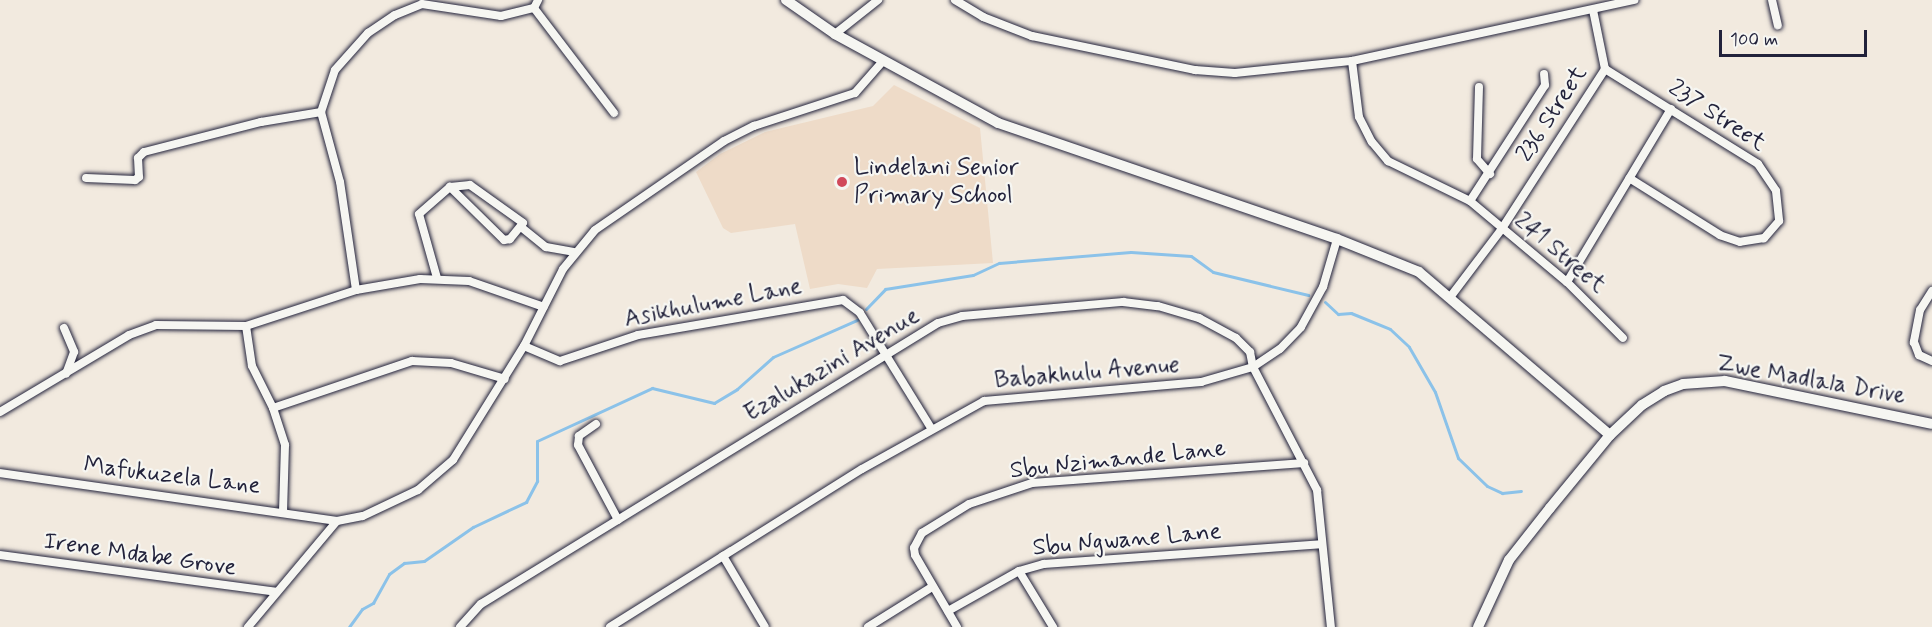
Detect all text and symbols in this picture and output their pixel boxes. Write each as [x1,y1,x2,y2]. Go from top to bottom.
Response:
scale bar [1722,18,1870,56]
text: 100 m [1730,28,1778,52]
street label: 236 Street [1510,61,1594,167]
street label: 237 Street [1663,74,1771,158]
place label: Lindelani Senior Primary School [854,154,1021,210]
marker: Lindelani Senior Primary School [835,175,849,189]
street label: 241 Street [1508,206,1612,300]
street label: Asikhulume Lane [622,272,804,334]
street label: Ezalukazini Avenue [739,301,925,429]
street label: Zwe Madlala Drive [1713,349,1909,411]
street label: Babakhulu Avenue [992,350,1182,396]
street label: Sbu Nzimande Lane [1012,435,1224,485]
street label: Mafukuzela Lane [83,451,261,501]
street label: Sbu Ngwane Lane [1034,518,1220,562]
street label: Irene Mdabe Grove [40,527,240,583]

